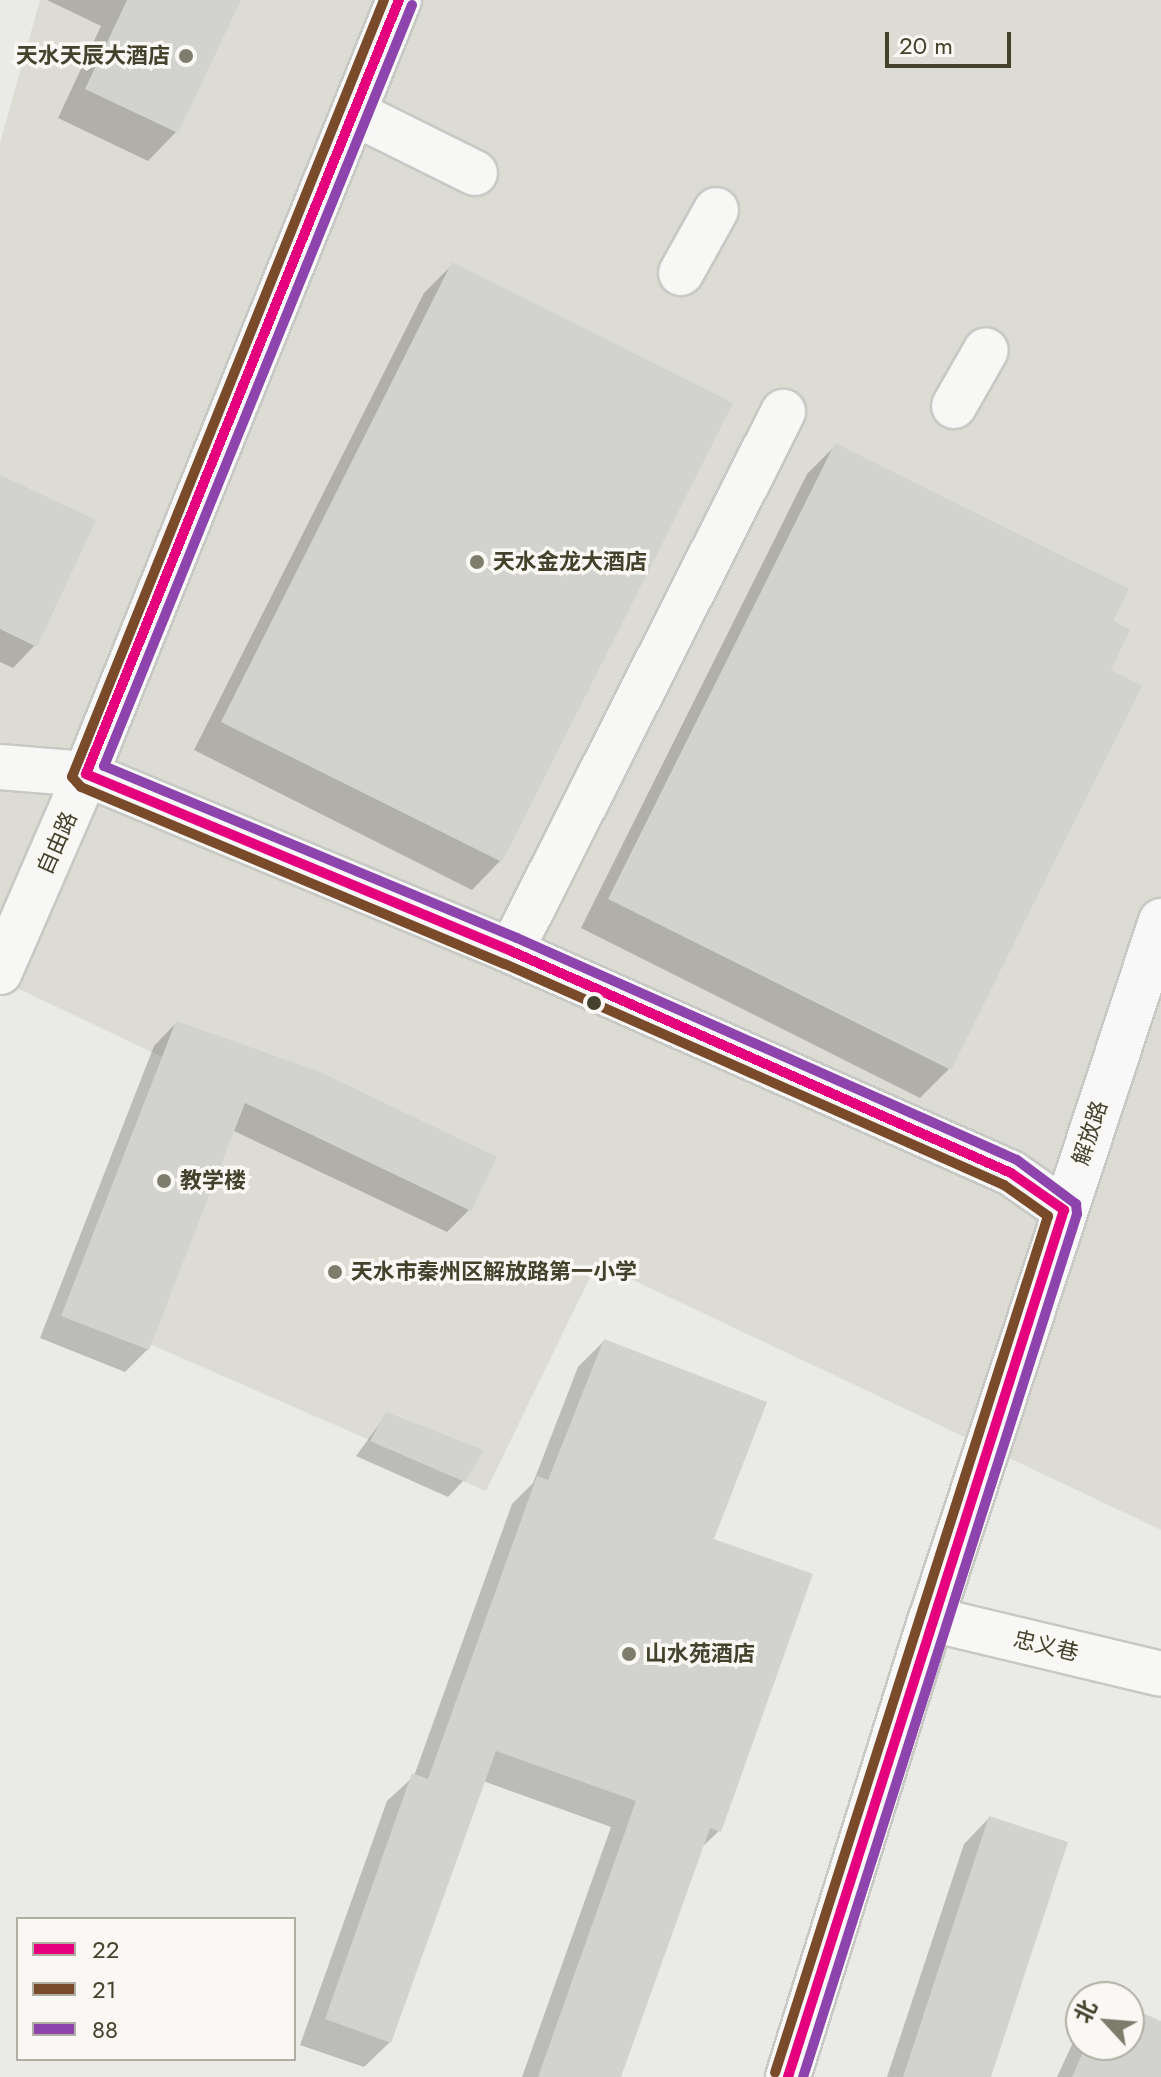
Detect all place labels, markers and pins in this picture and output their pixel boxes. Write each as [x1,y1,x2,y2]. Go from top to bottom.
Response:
place label: 天水天辰大酒店 [16,43,170,69]
marker: 天水天辰大酒店 [177,47,195,65]
place label: 天水金龙大酒店 [493,549,647,575]
marker: 天水金龙大酒店 [468,553,486,571]
unlabelled marker [586,995,602,1011]
place label: 教学楼 [180,1168,246,1194]
marker: 教学楼 [155,1172,173,1190]
place label: 天水市秦州区解放路第一小学 [351,1259,637,1285]
marker: 天水市秦州区解放路第一小学 [326,1263,344,1281]
place label: 山水苑酒店 [645,1641,755,1667]
marker: 山水苑酒店 [620,1645,638,1663]

